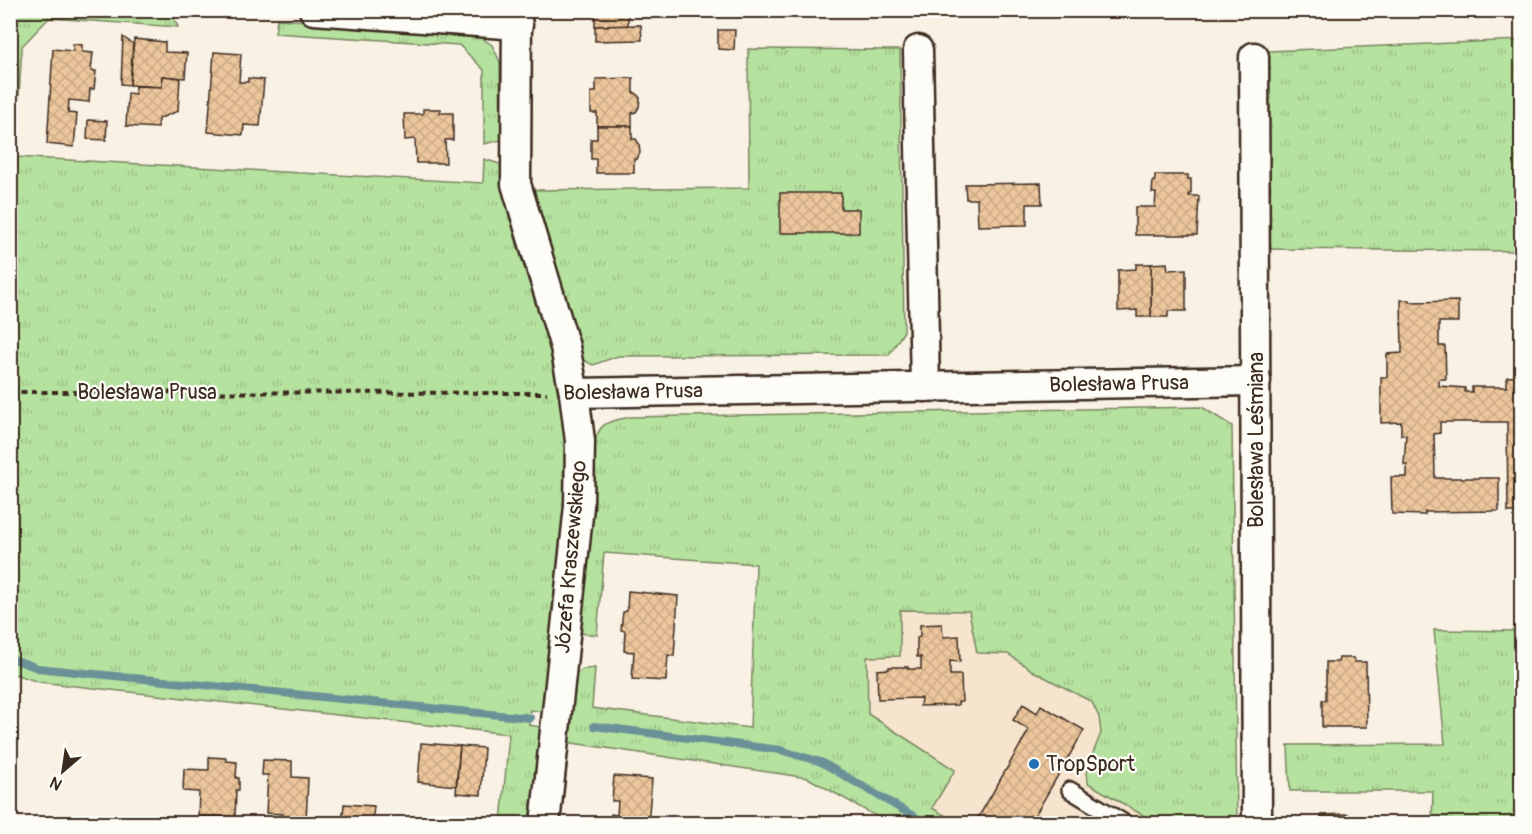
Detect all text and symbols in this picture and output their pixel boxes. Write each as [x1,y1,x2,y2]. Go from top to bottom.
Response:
street label: Bolesława Leśmiana [1243,352,1270,528]
street label: Bolesława Prusa [1049,369,1189,399]
street label: Bolesława Prusa [563,377,703,407]
street label: Bolesława Prusa [77,379,217,406]
street label: Józefa Kraszewskiego [549,459,593,655]
north arrow [33,741,93,801]
place label: TropSport [1046,751,1135,778]
marker: TropSport [1027,757,1041,771]
text: N [46,772,66,795]

